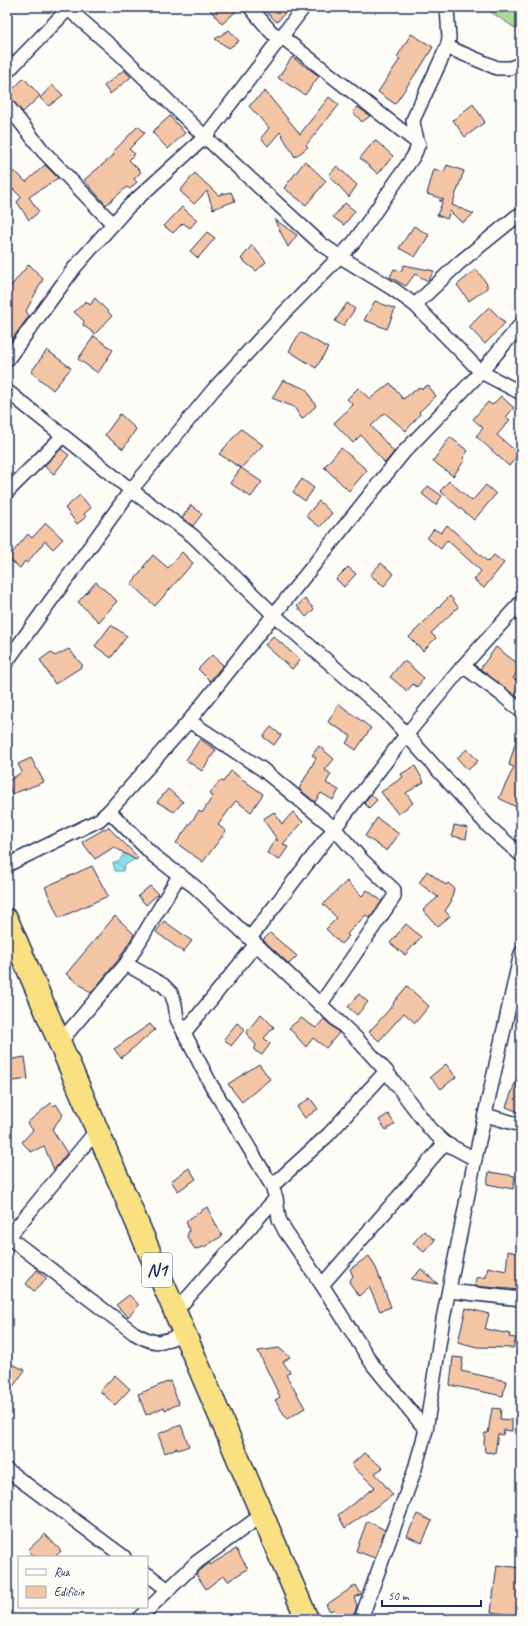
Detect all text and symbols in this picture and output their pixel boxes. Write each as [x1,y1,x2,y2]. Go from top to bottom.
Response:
road number: N1 [142,1253,172,1287]
legend [18,1556,148,1608]
text: Rua [54,1564,71,1580]
scale bar [382,1582,481,1608]
text: Edifício [54,1584,86,1600]
text: 50 m [388,1588,410,1604]

